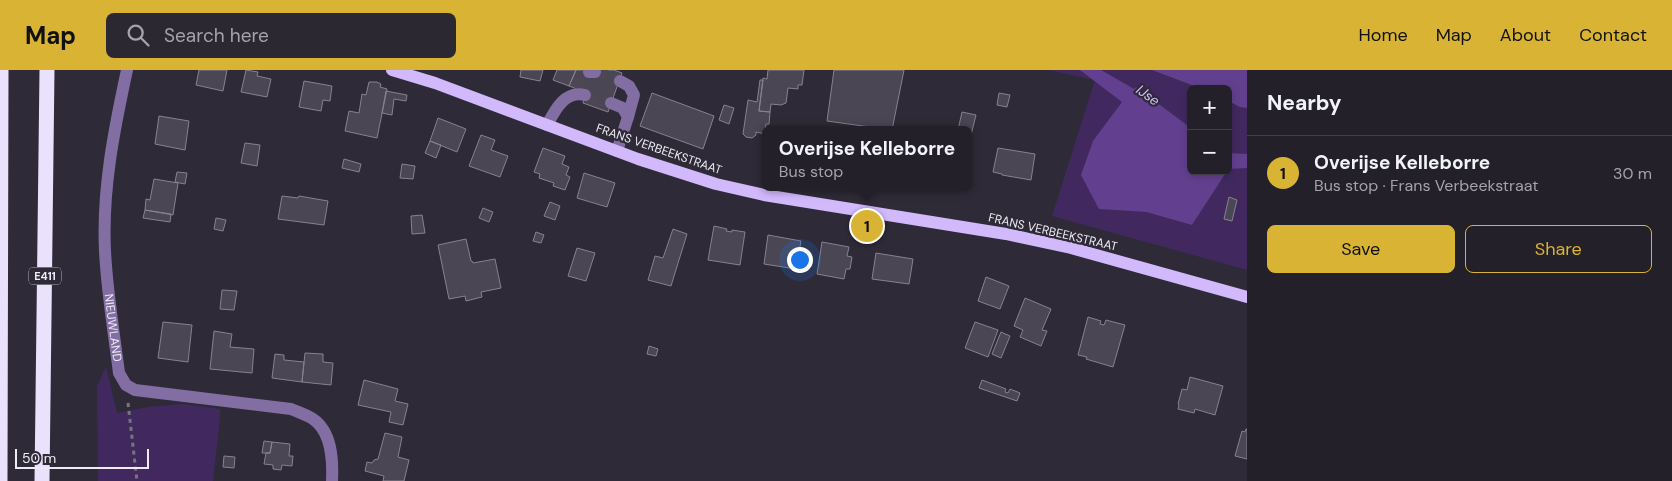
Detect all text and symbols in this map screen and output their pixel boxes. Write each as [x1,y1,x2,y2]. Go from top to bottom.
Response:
search box [106,13,456,58]
text: Map [25,20,76,51]
icon: search [124,21,152,49]
text: Search here [164,23,269,48]
text: Home [1358,23,1408,47]
text: Map [1436,23,1472,47]
text: About [1500,23,1551,47]
text: Contact [1579,23,1647,47]
water label: IJse [1133,80,1163,110]
map controls [1187,85,1232,175]
button: + [1187,85,1232,130]
text: Nearby [1267,89,1341,117]
street label: FRANS VERBEEKSTRAAT [594,120,724,178]
popup [762,126,972,191]
button: − [1187,130,1232,175]
text: Overijse Kelleborre [779,136,955,161]
text: Overijse Kelleborre [1314,150,1490,175]
text: Bus stop [779,161,843,182]
text: 1 [1280,163,1286,184]
text: 30 m [1613,163,1652,184]
text: Bus stop · Frans Verbeekstraat [1314,175,1538,196]
pin: 1 [851,207,883,245]
street label: FRANS VERBEEKSTRAAT [987,209,1119,255]
button: Save [1267,225,1455,273]
button: Share [1465,225,1652,273]
your location [787,247,813,273]
road number: E411 [29,268,61,285]
street label: NIEUWLAND [101,293,125,363]
scale bar [15,446,149,469]
text: 50 m [22,449,56,467]

